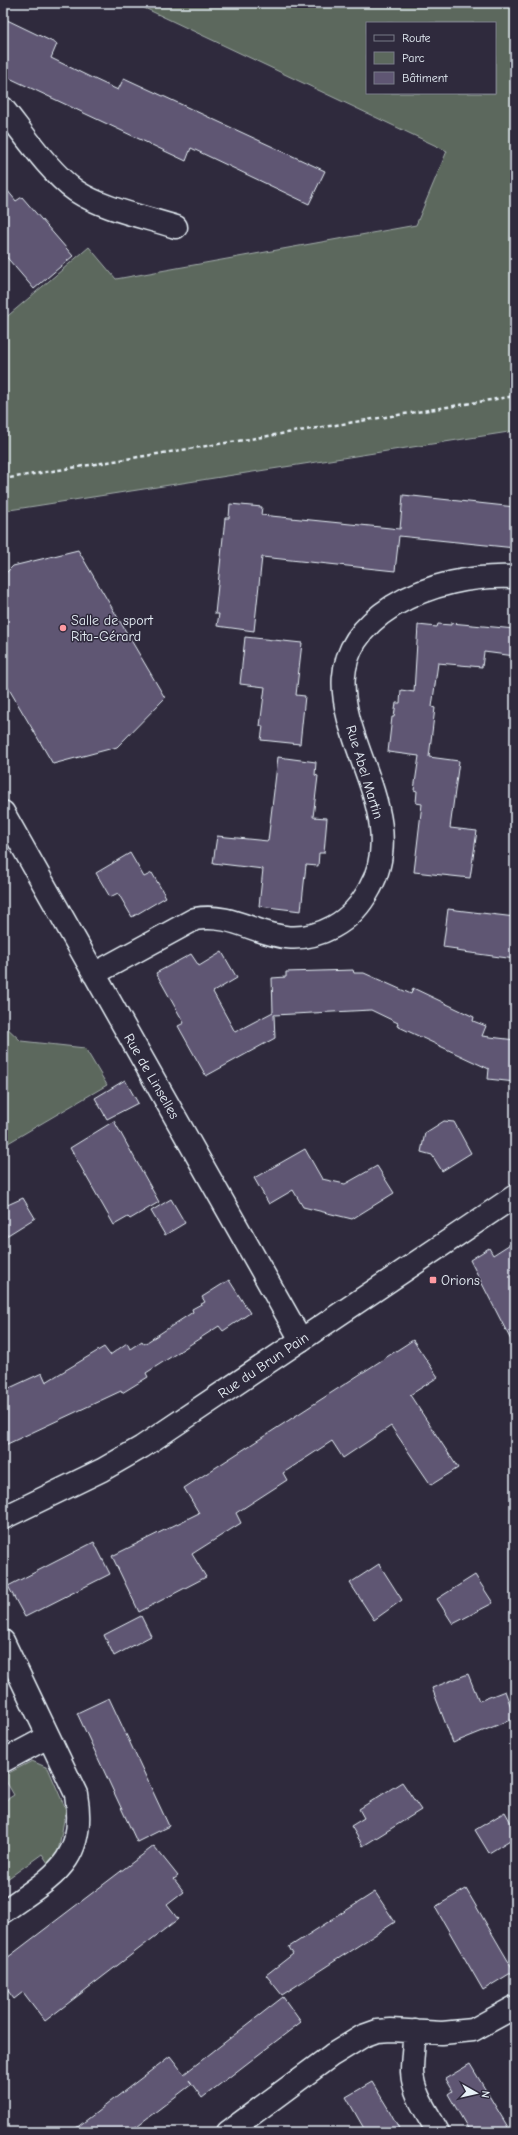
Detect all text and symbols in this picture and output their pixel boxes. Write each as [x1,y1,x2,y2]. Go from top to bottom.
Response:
legend [366,22,496,94]
text: Route [402,31,431,45]
text: Parc [402,51,425,65]
text: Bâtiment [402,71,448,85]
place label: Salle de sport Rita-Gérard [71,612,154,645]
marker: Salle de sport Rita-Gérard [58,623,68,633]
street label: Rue Abel Martin [342,723,387,821]
street label: Rue de Linselles [120,1030,183,1122]
place label: Orions [441,1272,480,1289]
marker: Orions [428,1275,438,1285]
street label: Rue du Brun Pain [215,1329,312,1402]
north arrow [456,2073,496,2113]
text: N [478,2090,492,2099]

